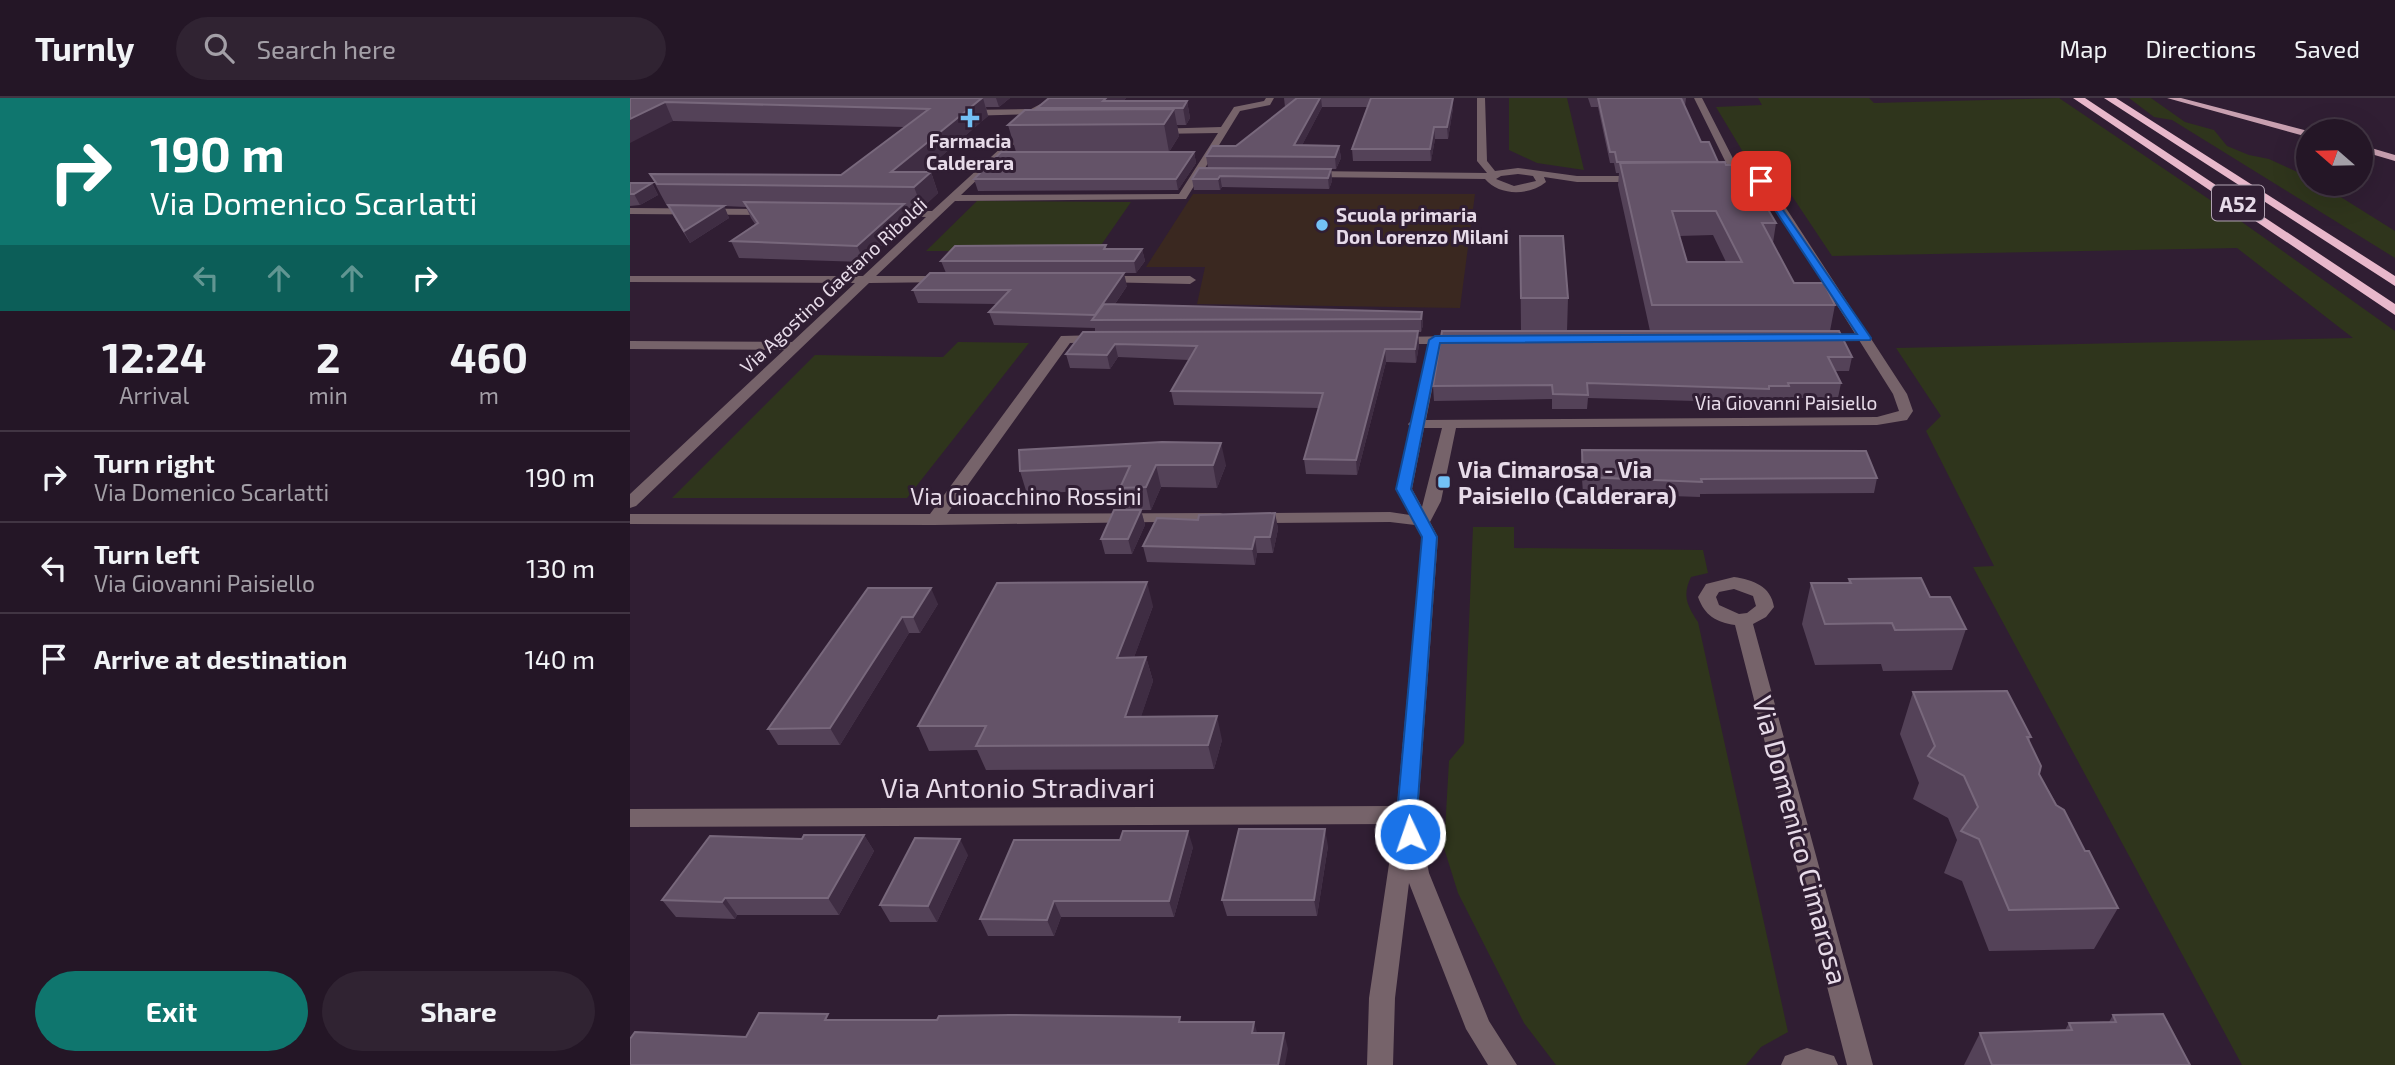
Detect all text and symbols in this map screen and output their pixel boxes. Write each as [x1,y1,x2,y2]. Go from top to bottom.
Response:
search box [176,17,666,80]
text: Turnly [35,28,134,68]
icon: search [200,29,238,67]
text: Search here [256,33,396,64]
text: Map [2059,34,2107,63]
text: Directions [2145,34,2256,63]
text: Saved [2294,34,2360,63]
marker: Farmacia Calderara [962,110,978,126]
north arrow [2296,119,2373,196]
map controls [2296,119,2373,196]
text: 190 m [150,123,285,182]
icon: right [35,126,126,217]
place label: Farmacia Calderara [926,129,1014,174]
pin [1731,151,1791,211]
icon: arrive [1742,162,1780,200]
text: Via Domenico Scarlatti [150,183,477,221]
road number: A52 [2212,186,2264,220]
street label: Via Agostino Gaetano Riboldi [735,192,931,378]
place label: Scuola primaria Don Lorenzo Milani [1336,203,1509,248]
marker: Scuola primaria Don Lorenzo Milani [1314,217,1330,233]
icon: left [187,259,225,297]
icon: ahead [260,259,298,297]
icon: ahead [333,259,371,297]
icon: right [406,259,444,297]
text: 12:24 [102,331,207,381]
text: 2 [316,331,340,381]
text: 460 [450,331,528,381]
text: Arrival [119,381,189,409]
text: min [309,381,348,409]
text: m [479,381,499,409]
street label: Via Giovanni Paisiello [1695,391,1877,414]
text: Turn right [94,447,215,478]
place label: Via Cimarosa - Via PaisieIIo (Calderara) [1458,455,1677,509]
icon: right [35,458,73,496]
text: 190 m [526,461,595,492]
marker: Via Cimarosa - Via PaisieIIo (Calderara) [1436,474,1452,490]
text: Via Domenico Scarlatti [94,478,329,506]
street label: Via Gioacchino Rossini [910,482,1142,510]
text: Turn left [94,538,200,569]
icon: left [35,549,73,587]
text: 130 m [526,552,595,583]
text: Via Giovanni Paisiello [94,569,315,597]
icon: arrive [35,640,73,678]
text: Arrive at destination [94,643,347,674]
text: 140 m [524,643,595,674]
street label: Via Domenico Cimarosa [1746,692,1856,988]
street label: Via Antonio Stradivari [881,770,1155,804]
position arrow [1373,797,1447,871]
button: Exit [35,971,308,1051]
button: Share [322,971,595,1051]

